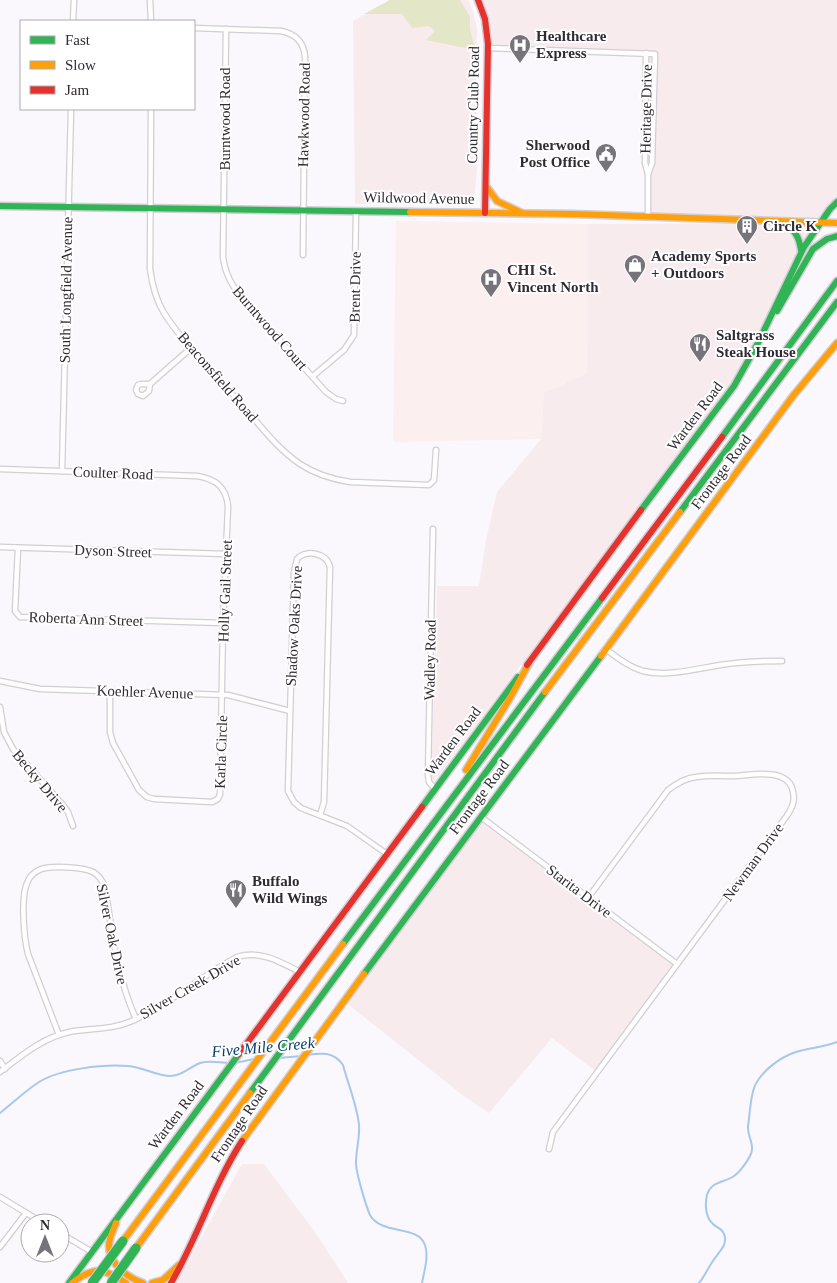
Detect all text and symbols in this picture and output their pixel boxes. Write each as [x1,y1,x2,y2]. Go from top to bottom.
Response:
legend [20,20,195,110]
place label: Healthcare Express [536,28,607,61]
text: Fast [65,32,91,48]
hospital icon: Healthcare Express [508,33,532,64]
street label: Country Club Road [464,46,482,164]
text: Slow [65,57,96,73]
street label: Hawkwood Road [295,62,313,167]
street label: Heritage Drive [637,64,655,154]
street label: Burntwood Road [217,67,233,170]
text: Jam [65,82,89,98]
place label: Sherwood Post Office [520,137,591,170]
public building icon: Sherwood Post Office [594,142,618,173]
street label: Wildwood Avenue [363,189,475,207]
building icon: Circle K [735,214,759,245]
street label: South Longfield Avenue [57,216,75,363]
place label: Circle K [763,218,818,234]
place label: Academy Sports + Outdoors [651,248,757,281]
street label: Brent Drive [346,251,364,323]
shop icon: Academy Sports + Outdoors [623,253,647,284]
place label: CHI St. Vincent North [507,262,599,295]
hospital icon: CHI St. Vincent North [479,267,503,298]
street label: Burntwood Court [229,283,311,374]
place label: Saltgrass Steak House [716,327,796,360]
street label: Beaconsfield Road [175,329,262,426]
restaurant icon: Saltgrass Steak House [688,332,712,363]
street label: Warden Road [664,378,726,453]
street label: Frontage Road [688,431,754,512]
street label: Coulter Road [73,464,154,482]
street label: Holly Gail Street [215,539,235,642]
street label: Dyson Street [74,542,153,560]
street label: Shadow Oaks Drive [283,565,305,687]
street label: Roberta Ann Street [28,609,145,629]
street label: Wadley Road [421,619,439,701]
street label: Koehler Avenue [96,682,194,702]
street label: Warden Road [422,703,484,778]
street label: Karla Circle [212,715,230,789]
street label: Becky Drive [9,747,71,816]
street label: Frontage Road [446,756,512,837]
street label: Newman Drive [719,820,787,904]
street label: Starita Drive [543,861,615,921]
place label: Buffalo Wild Wings [252,873,328,906]
restaurant icon: Buffalo Wild Wings [224,878,248,909]
street label: Silver Oak Drive [94,882,131,986]
street label: Silver Creek Drive [137,952,243,1022]
water label: Five Mile Creek [210,1034,316,1060]
street label: Warden Road [145,1077,207,1152]
street label: Frontage Road [208,1082,271,1165]
north arrow [20,1213,70,1263]
text: N [40,1218,50,1233]

